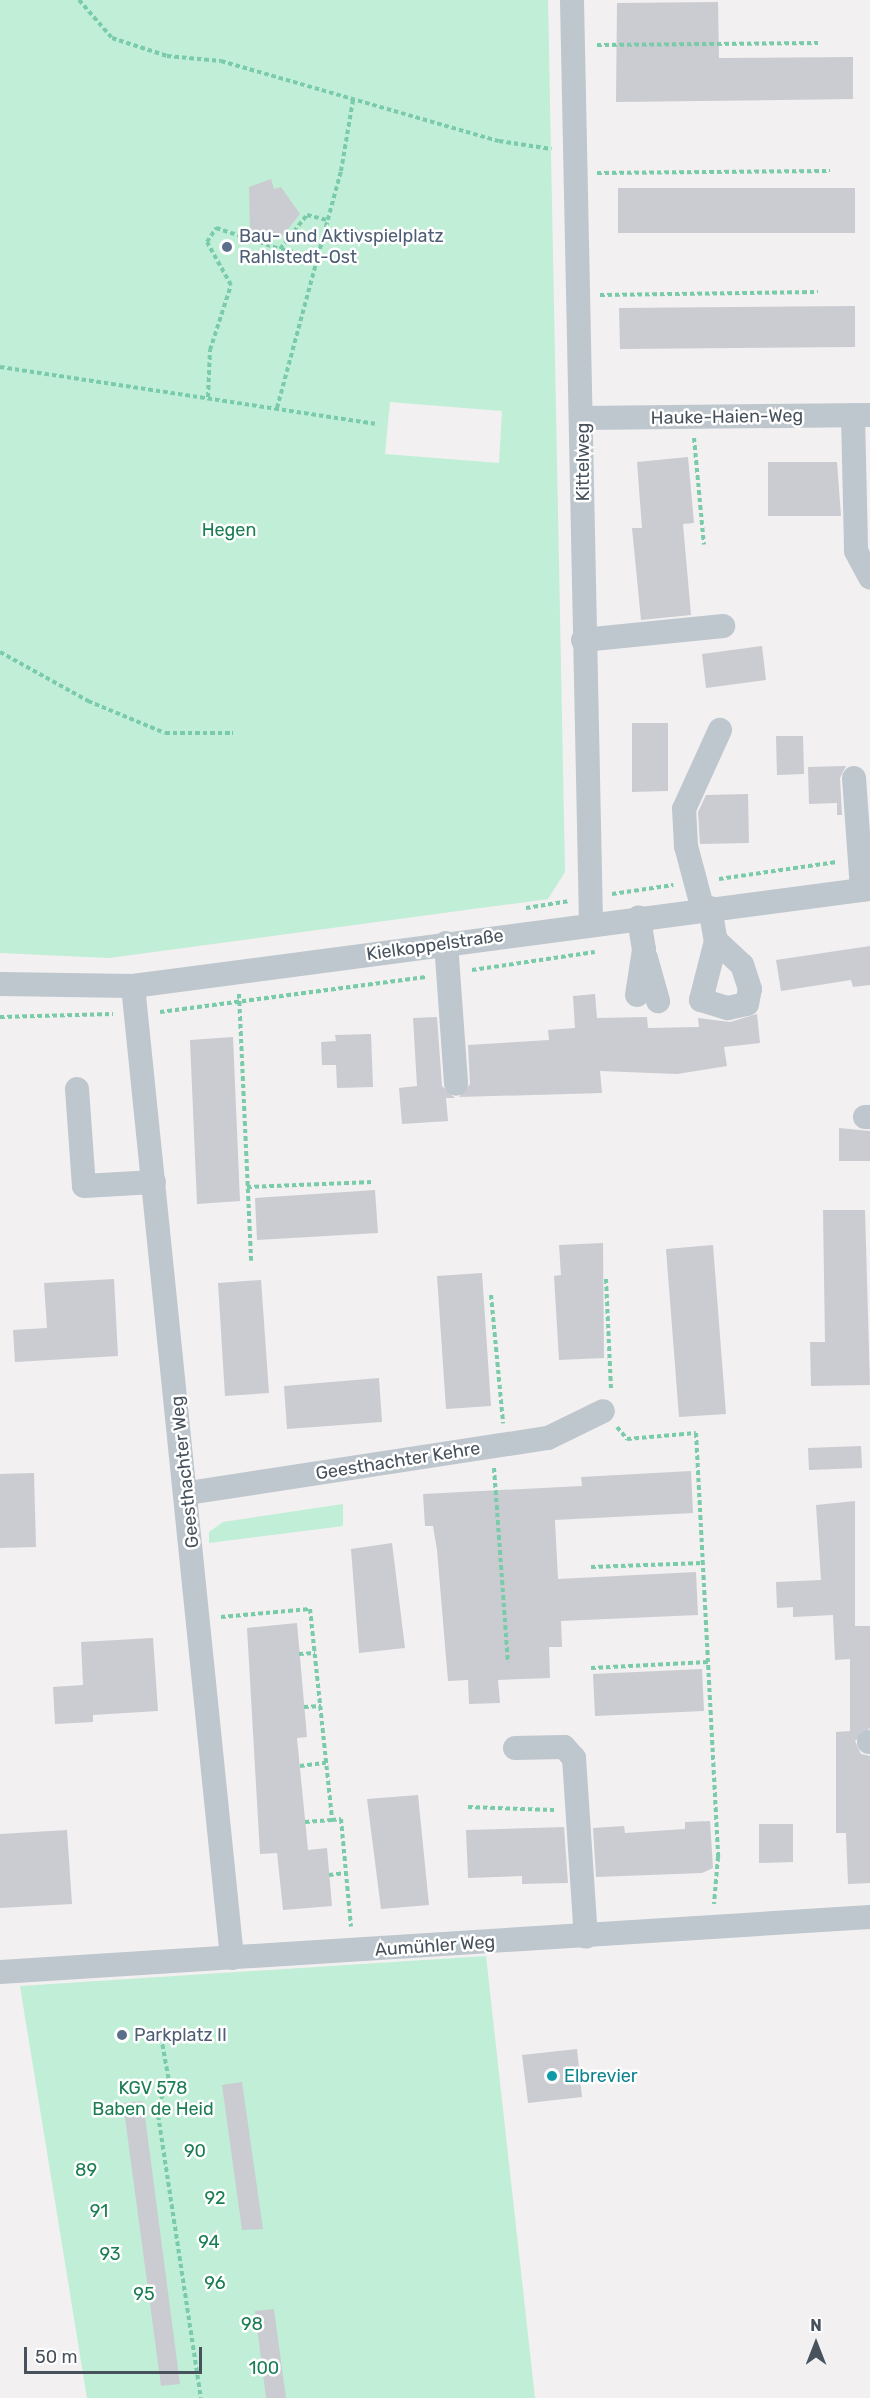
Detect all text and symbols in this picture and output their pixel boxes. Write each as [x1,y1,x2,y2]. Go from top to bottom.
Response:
place label: Bau- und Aktivspielplatz Rahlstedt-Ost [239,226,444,268]
marker: Bau- und Aktivspielplatz Rahlstedt-Ost [220,240,234,254]
street label: Hauke-Haien-Weg [651,405,803,429]
street label: Kittelweg [572,423,594,501]
park label: Hegen [202,519,256,541]
street label: Kielkoppelstraße [365,925,505,965]
street label: Geesthachter Weg [166,1395,204,1549]
street label: Geesthachter Kehre [314,1437,482,1485]
street label: Aumühler Weg [374,1931,496,1961]
place label: Parkplatz II [134,2024,227,2046]
marker: Parkplatz II [115,2028,129,2042]
place label: Elbrevier [564,2065,638,2087]
marker: Elbrevier [545,2069,559,2083]
park label: KGV 578 Baben de Heid [92,2078,214,2120]
park label: 90 [184,2140,206,2162]
park label: 89 [75,2159,97,2181]
park label: 92 [204,2187,226,2209]
park label: 91 [90,2200,108,2222]
park label: 94 [198,2231,220,2253]
park label: 93 [99,2243,121,2265]
park label: 96 [204,2272,226,2294]
park label: 95 [133,2283,155,2305]
park label: 98 [241,2313,263,2335]
north arrow [786,2314,846,2374]
text: N [810,2316,822,2335]
scale bar [27,2335,206,2373]
text: 50 m [35,2346,78,2368]
park label: 100 [249,2357,279,2379]

